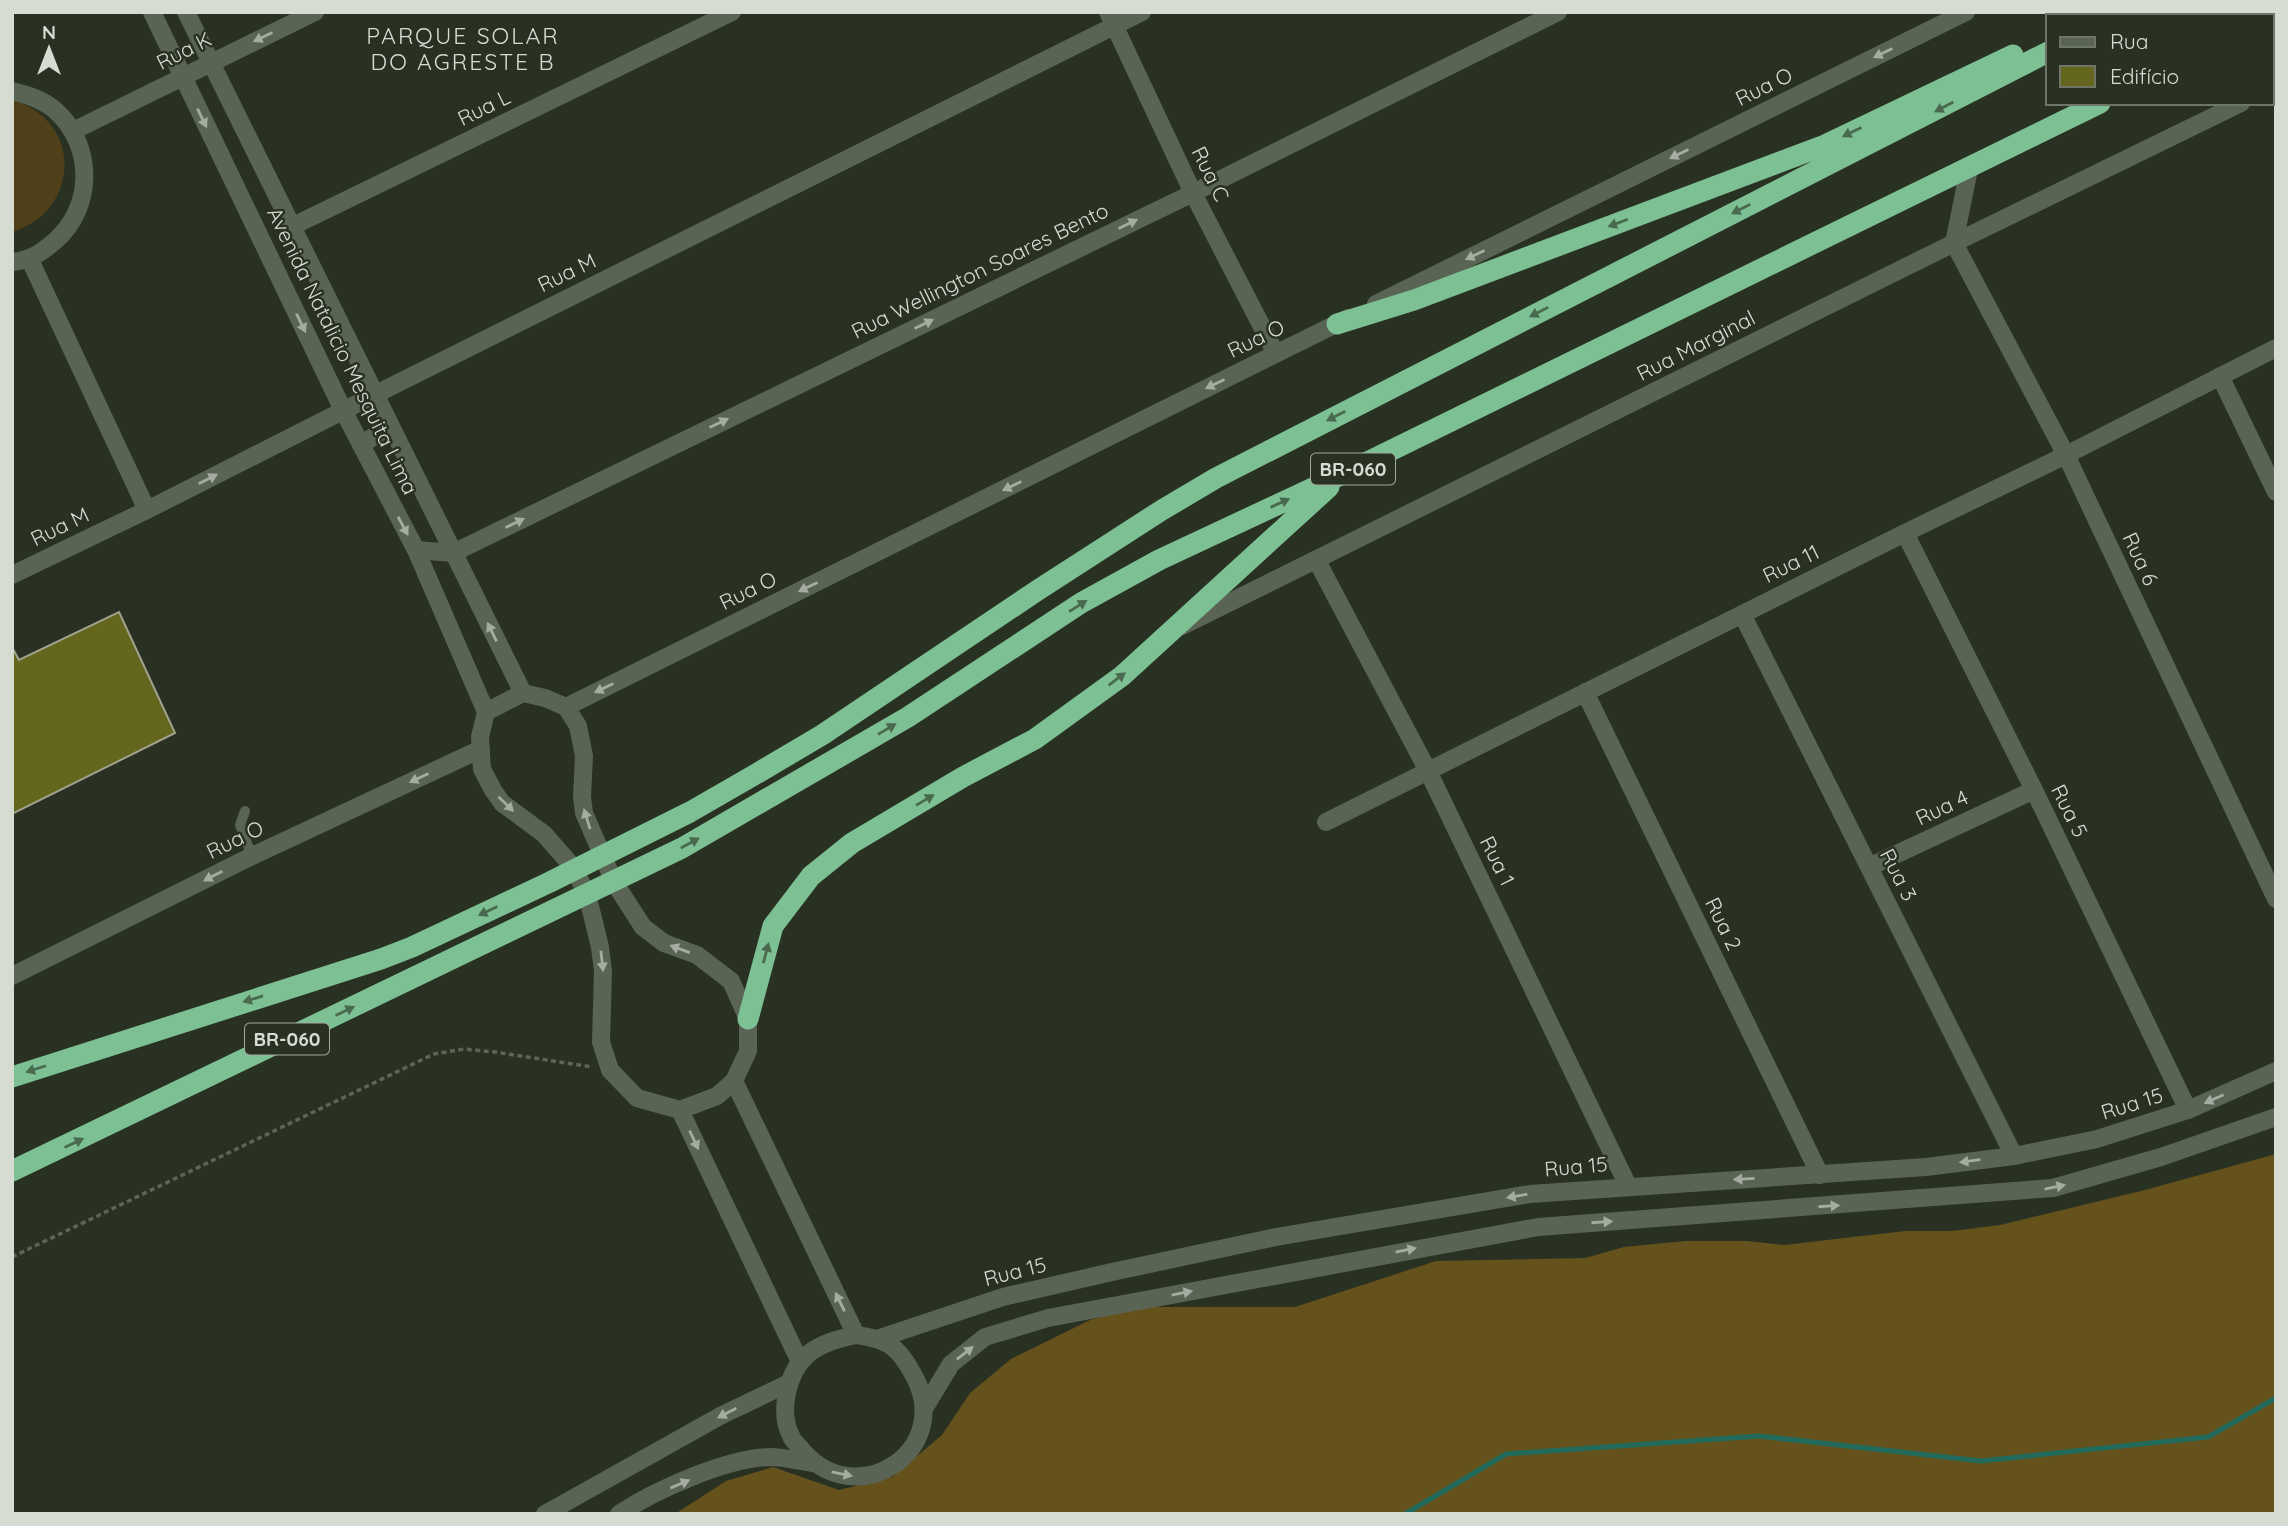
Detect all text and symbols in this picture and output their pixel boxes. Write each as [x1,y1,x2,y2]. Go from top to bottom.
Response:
north arrow [14,14,84,84]
legend [2046,14,2274,105]
text: N [42,20,56,44]
district label: PARQUE SOLAR DO AGRESTE B [366,21,560,76]
street label: Rua K [152,25,215,75]
text: Rua [2110,28,2149,54]
one-way arrow [253,32,273,43]
one-way arrow [1873,48,1893,59]
street label: Rua O [1731,61,1796,111]
text: Edifício [2110,63,2179,89]
street label: Rua L [453,83,514,131]
one-way arrow [1934,101,1954,112]
one-way arrow [196,108,208,128]
one-way arrow [1842,126,1862,138]
street label: Rua C [1187,142,1235,206]
one-way arrow [1669,149,1689,160]
street label: Rua Wellington Soares Bento [847,196,1112,344]
street label: Avenida Natalicio Mesquita Lima [262,203,424,498]
one-way arrow [1731,204,1751,215]
one-way arrow [1607,218,1628,229]
one-way arrow [1118,219,1138,230]
street label: Rua M [533,247,600,297]
one-way arrow [1465,250,1485,261]
street label: Rua Marginal [1632,304,1759,386]
one-way arrow [1528,306,1548,318]
one-way arrow [295,313,307,333]
street label: Rua O [1223,313,1288,363]
one-way arrow [914,318,934,330]
one-way arrow [1205,379,1225,390]
one-way arrow [1326,410,1346,421]
one-way arrow [709,418,729,429]
road number: BR-060 [1311,454,1395,484]
one-way arrow [198,474,218,485]
one-way arrow [1002,480,1022,491]
one-way arrow [1270,497,1291,508]
street label: Rua M [26,501,93,551]
one-way arrow [398,516,409,536]
one-way arrow [505,517,525,529]
street label: Rua 6 [2117,528,2164,589]
street label: Rua 11 [1758,538,1823,588]
street label: Rua O [715,565,780,615]
one-way arrow [798,581,818,592]
one-way arrow [1068,599,1087,612]
one-way arrow [487,622,498,642]
one-way arrow [1108,673,1126,687]
one-way arrow [594,683,614,694]
one-way arrow [877,723,896,736]
one-way arrow [409,772,429,784]
street label: Rua 5 [2046,780,2094,841]
street label: Rua 4 [1911,784,1972,831]
one-way arrow [915,794,934,806]
one-way arrow [497,796,514,812]
one-way arrow [581,808,592,829]
street label: Rua O [202,814,267,864]
street label: Rua 1 [1475,831,1521,890]
one-way arrow [680,837,699,849]
street label: Rua 3 [1875,844,1923,905]
one-way arrow [203,870,223,881]
street label: Rua 2 [1700,893,1748,954]
one-way arrow [478,905,498,917]
one-way arrow [761,941,772,963]
one-way arrow [669,943,690,954]
one-way arrow [596,950,607,972]
one-way arrow [242,995,263,1005]
one-way arrow [335,1005,355,1017]
road number: BR-060 [245,1023,329,1054]
one-way arrow [26,1064,47,1075]
street label: Rua 15 [2098,1081,2166,1125]
one-way arrow [2203,1094,2224,1105]
one-way arrow [688,1130,700,1150]
one-way arrow [64,1137,84,1148]
street label: Rua 15 [1543,1150,1609,1182]
one-way arrow [1959,1156,1981,1167]
one-way arrow [1732,1174,1754,1185]
one-way arrow [2044,1181,2066,1192]
one-way arrow [1506,1191,1528,1202]
one-way arrow [1818,1200,1840,1211]
one-way arrow [1591,1216,1613,1227]
one-way arrow [1395,1244,1417,1255]
street label: Rua 15 [981,1251,1049,1291]
one-way arrow [1171,1287,1193,1298]
one-way arrow [834,1291,845,1312]
one-way arrow [956,1345,974,1360]
one-way arrow [717,1407,737,1418]
one-way arrow [831,1469,853,1480]
one-way arrow [670,1478,691,1489]

